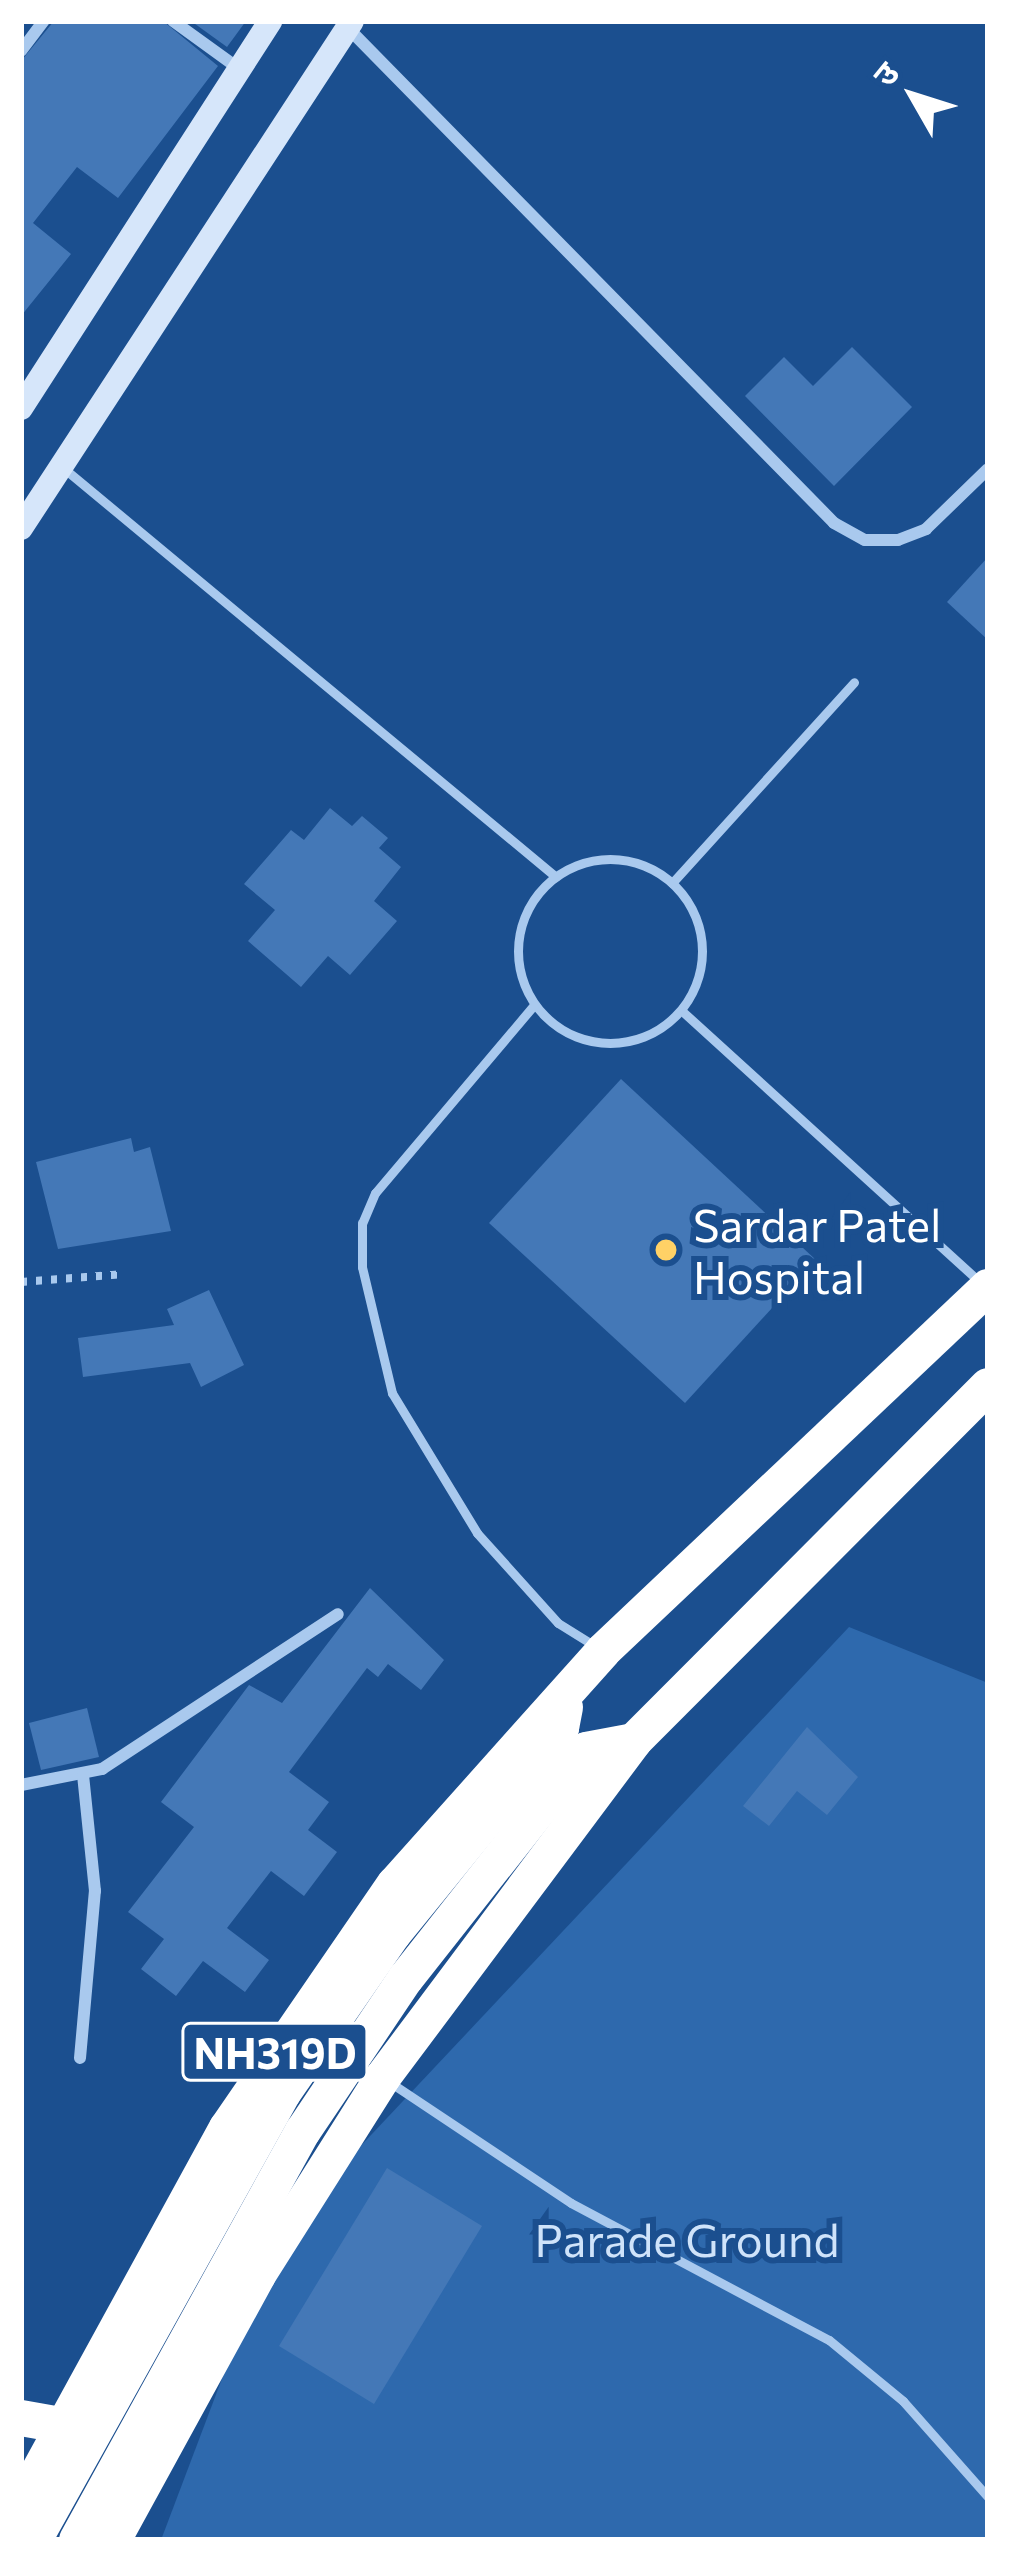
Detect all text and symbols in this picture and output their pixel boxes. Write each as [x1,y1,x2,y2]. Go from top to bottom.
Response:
north arrow [853,36,973,156]
text: उ [863,53,907,93]
place label: Sardar Patel Hospital [693,1197,941,1303]
marker: Sardar Patel Hospital [650,1234,682,1266]
road number: NH319D [179,2016,371,2088]
park label: Parade Ground [534,2212,840,2266]

